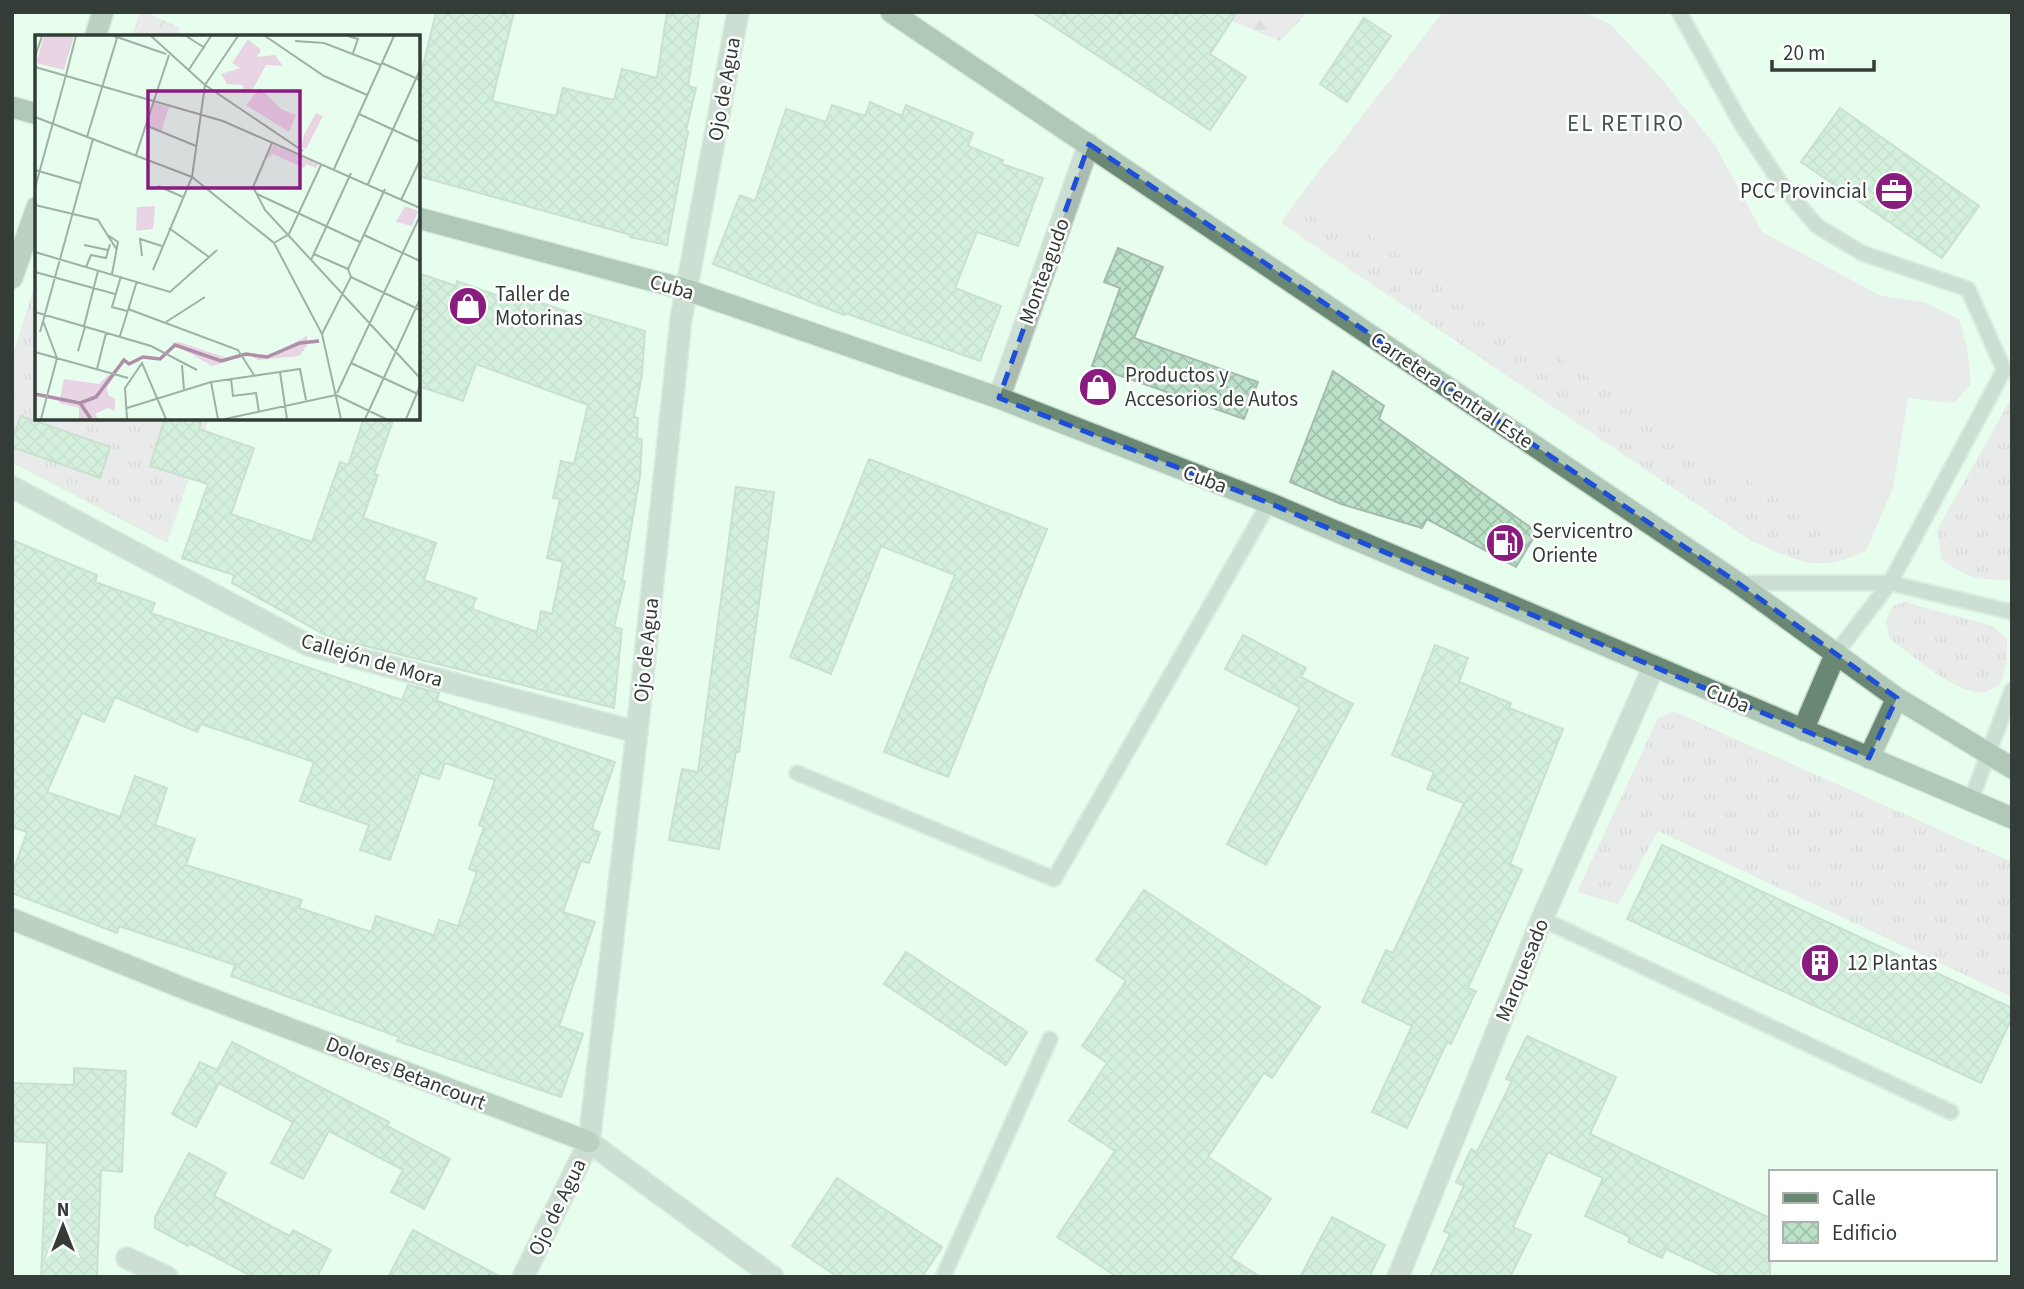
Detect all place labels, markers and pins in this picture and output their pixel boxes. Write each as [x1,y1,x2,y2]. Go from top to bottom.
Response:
office icon: PCC Provincial [1873,170,1915,212]
place label: PCC Provincial [1740,176,1867,206]
place label: Taller de Motorinas [495,279,583,333]
shop icon: Taller de Motorinas [447,285,489,327]
place label: Productos y Accesorios de Autos [1125,360,1298,414]
shop icon: Productos y Accesorios de Autos [1077,366,1119,408]
place label: Servicentro Oriente [1532,516,1633,570]
fuel station icon: Servicentro Oriente [1484,522,1526,564]
building icon: 12 Plantas [1799,942,1841,984]
place label: 12 Plantas [1847,948,1938,978]

